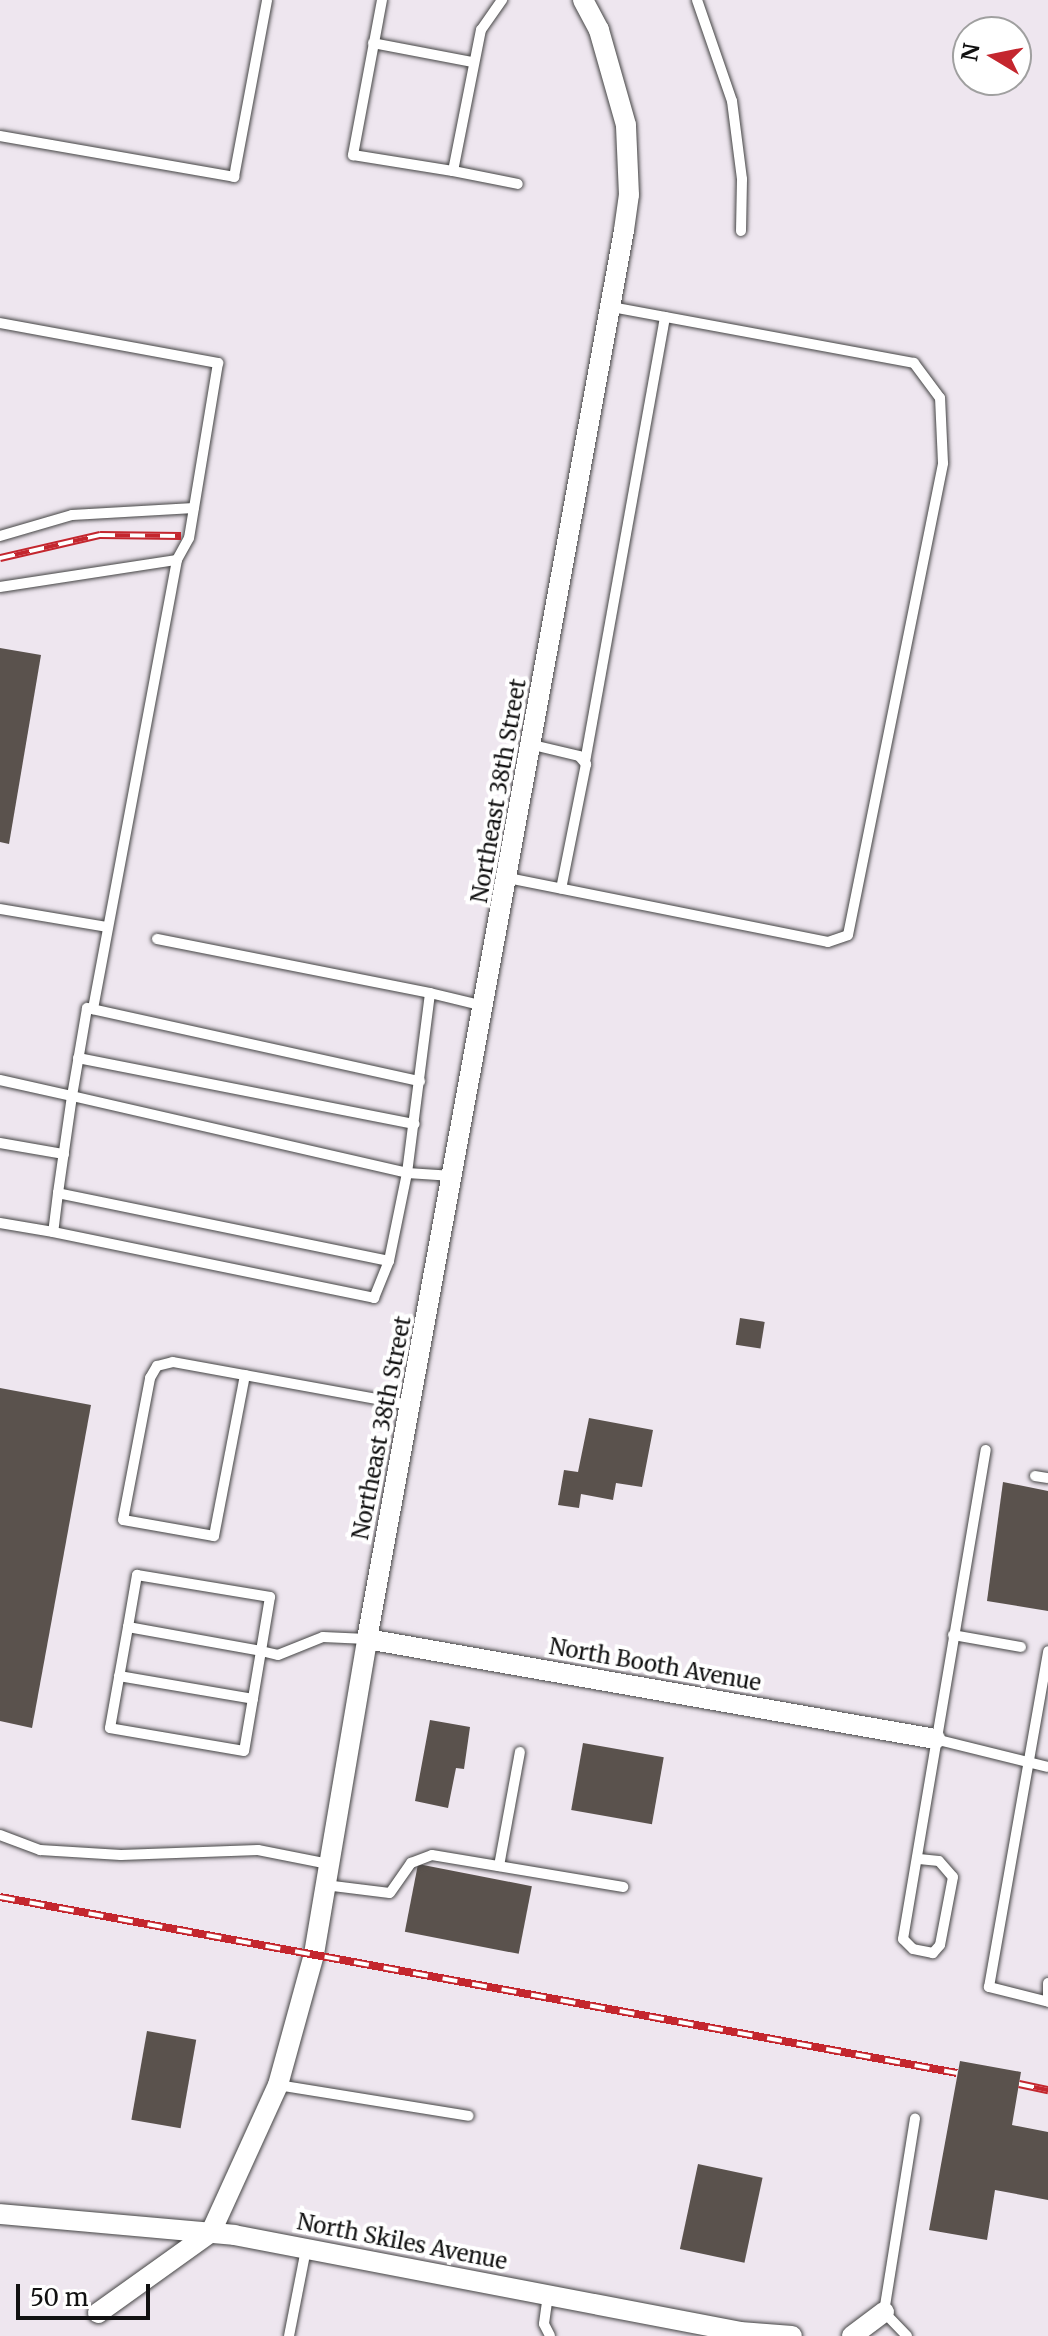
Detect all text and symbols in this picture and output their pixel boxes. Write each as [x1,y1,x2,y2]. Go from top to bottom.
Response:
north arrow [952,16,1032,96]
text: N [955,41,986,63]
street label: Northeast 38th Street [466,677,532,905]
street label: Northeast 38th Street [347,1314,417,1542]
street label: North Booth Avenue [547,1633,763,1697]
street label: North Skiles Avenue [295,2209,509,2275]
scale bar [20,2268,154,2318]
text: 50 m [30,2282,89,2313]

